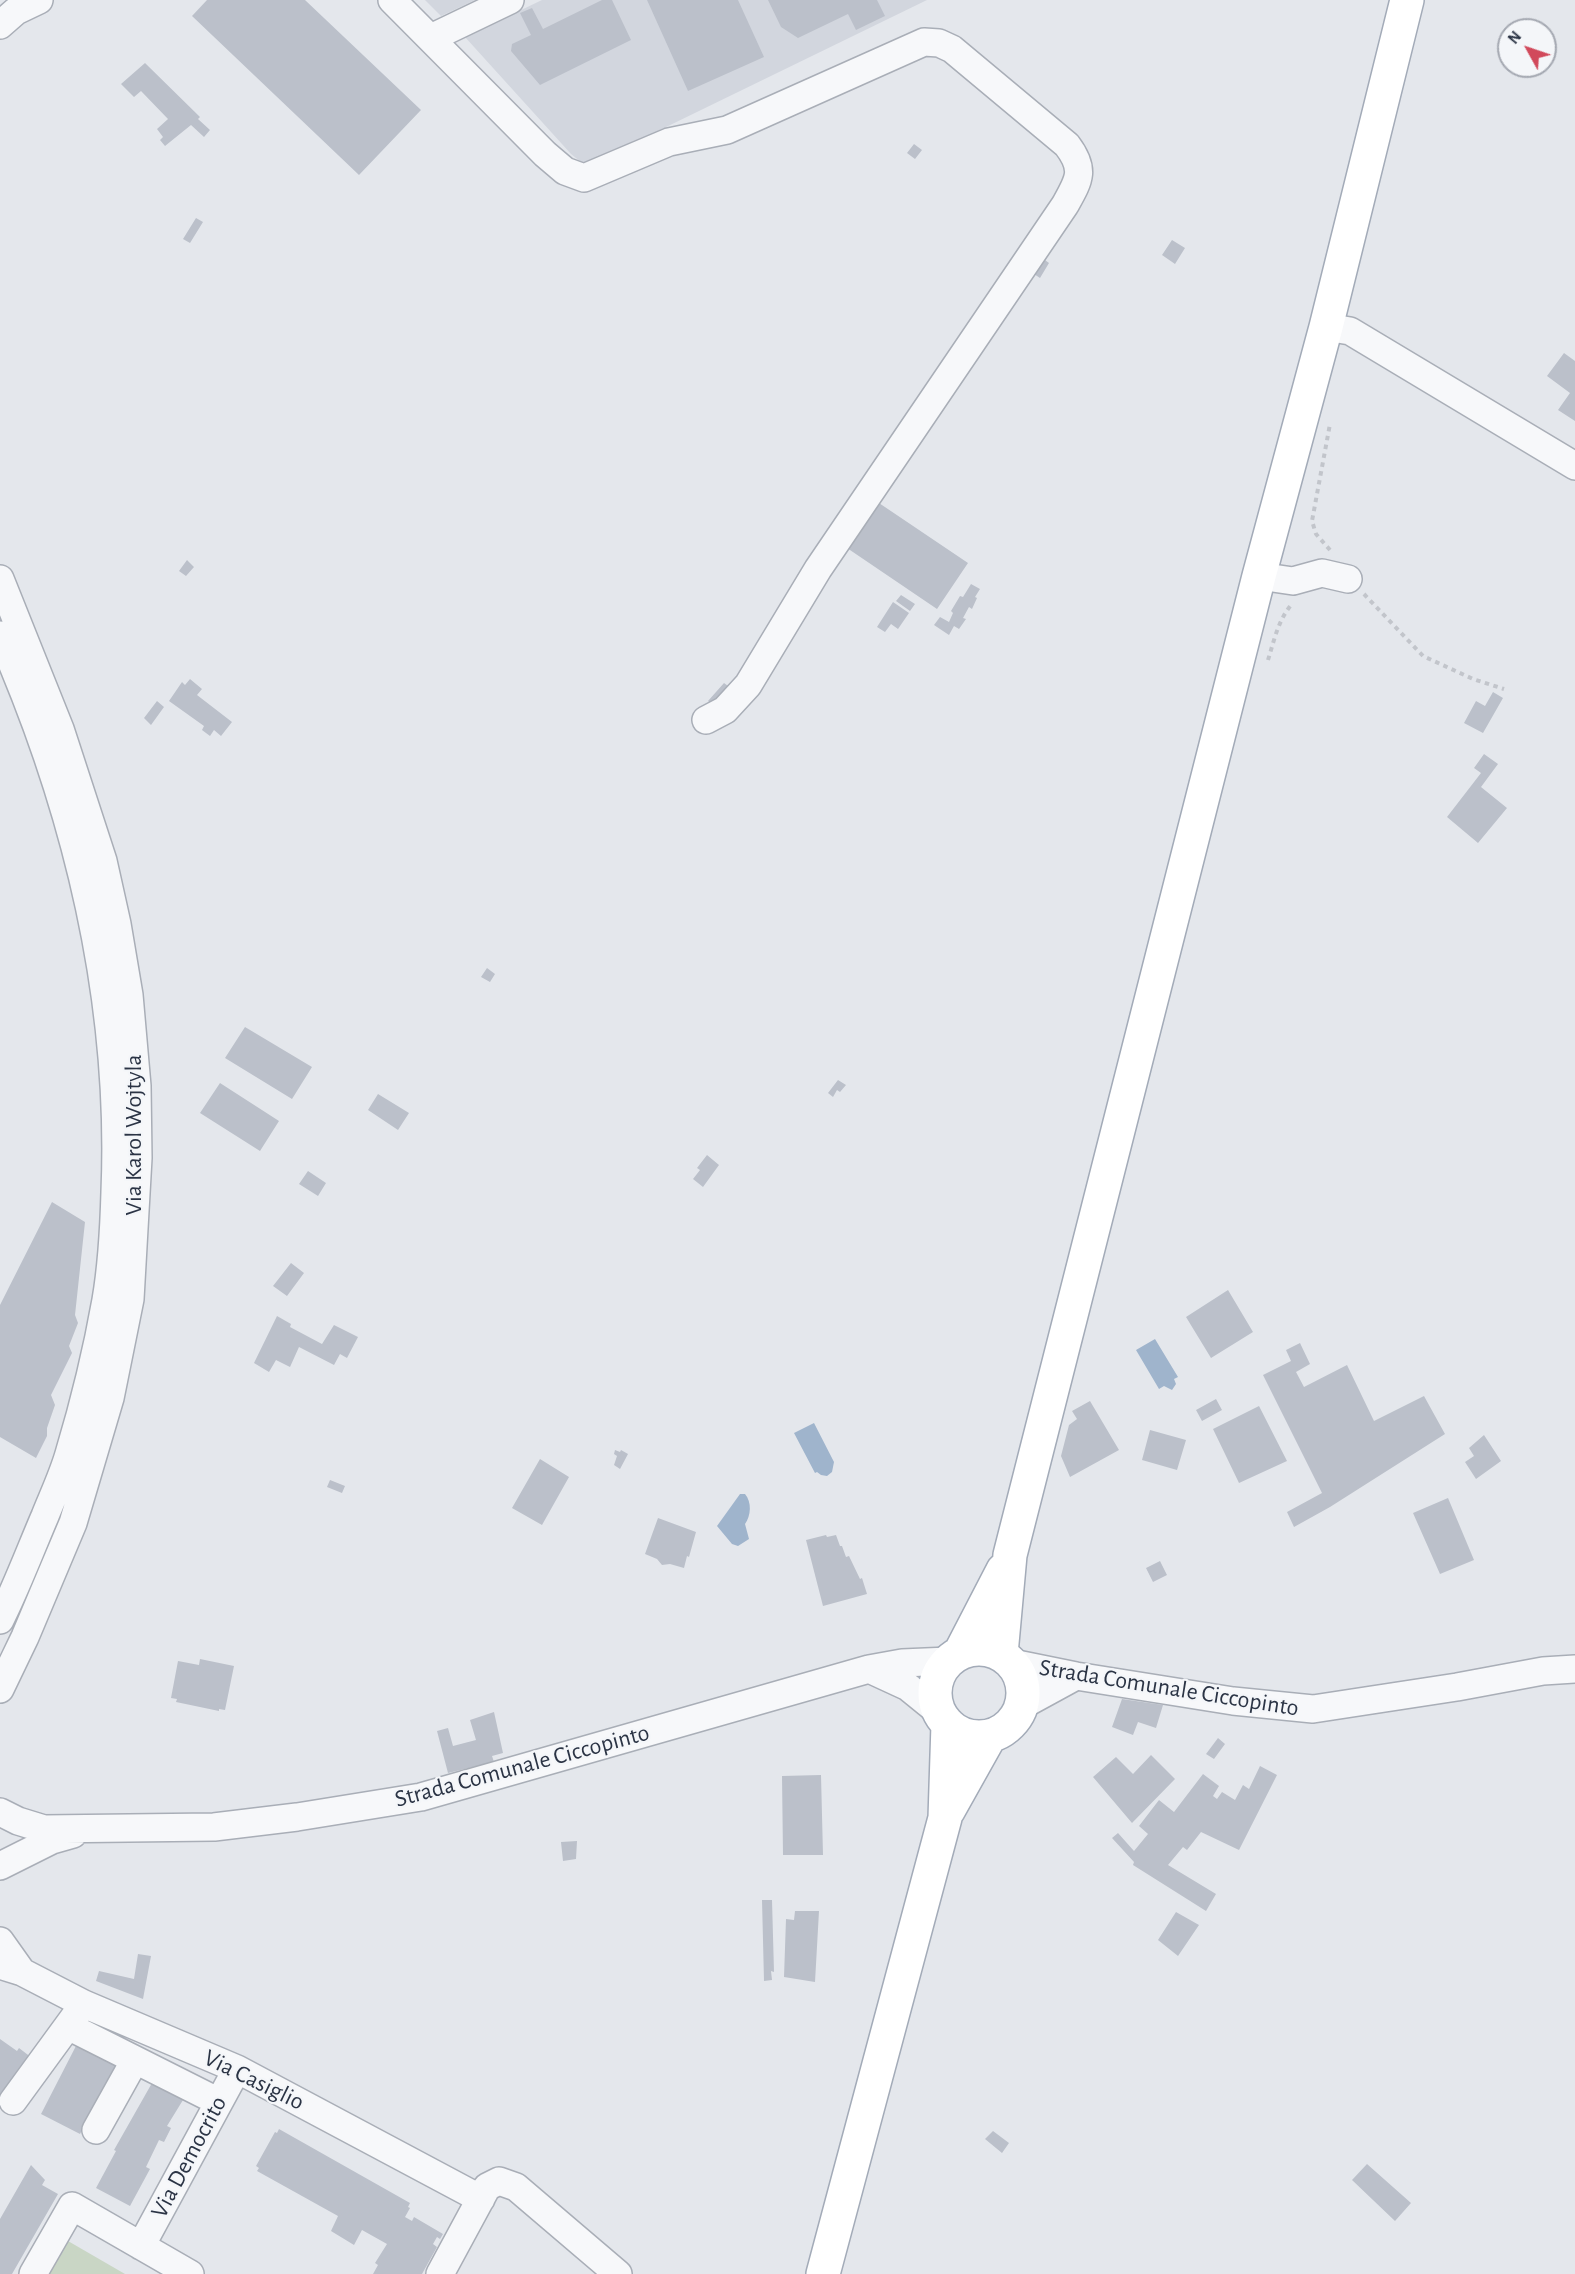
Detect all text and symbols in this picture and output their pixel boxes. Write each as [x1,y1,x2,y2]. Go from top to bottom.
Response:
north arrow [1497,18,1557,78]
text: N [1505,28,1524,47]
street label: Via Karol Wojtyla [120,1055,148,1215]
street label: Strada Comunale Ciccopinto [1037,1653,1301,1723]
street label: Strada Comunale Ciccopinto [392,1718,652,1814]
street label: Via Casiglio [199,2043,309,2117]
street label: Via Democrito [145,2091,233,2223]

